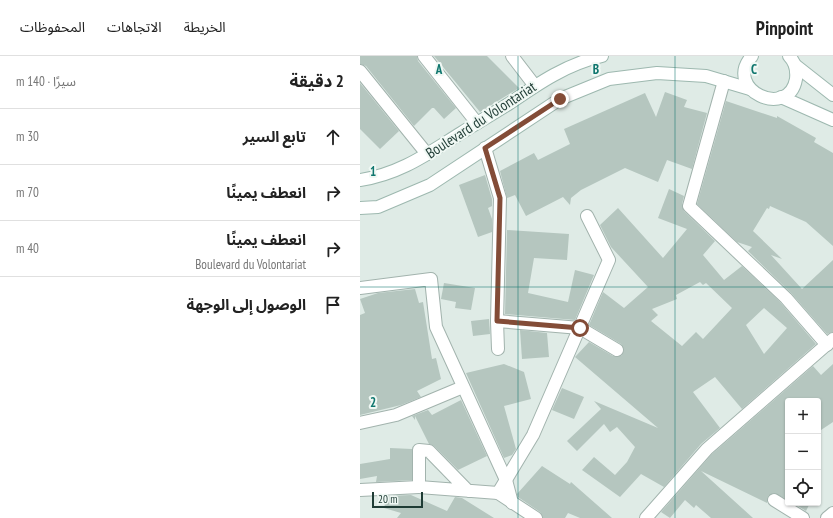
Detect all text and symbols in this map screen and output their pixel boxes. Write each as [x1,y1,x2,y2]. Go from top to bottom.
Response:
text: Pinpoint [756,16,813,40]
text: المحفوظات [20,18,85,36]
text: الاتجاهات [107,18,162,36]
text: الخريطة [184,18,226,36]
text: A [435,61,443,78]
text: B [593,61,599,78]
text: C [751,61,757,78]
text: 2 دقيقة [290,70,344,92]
text: سيرًا · 140 m [16,73,76,90]
street label: Boulevard du Volontariat [422,77,539,162]
route end [551,90,569,108]
icon: ahead [322,126,344,148]
text: تابع السير [243,127,306,146]
text: 30 m [16,128,39,145]
text: 1 [370,163,376,180]
icon: right [322,182,344,204]
text: انعطف يمينًا [226,183,306,202]
text: 70 m [16,184,39,201]
text: انعطف يمينًا [226,230,306,249]
icon: right [322,238,344,260]
text: 40 m [16,240,39,257]
text: Boulevard du Volontariat [195,256,306,273]
icon: arrive [322,294,344,316]
text: الوصول إلى الوجهة [187,295,306,314]
route start [571,319,589,337]
text: 2 [370,394,376,411]
map controls [785,398,821,506]
button: + [785,398,821,434]
button: − [785,434,821,470]
button: locate [785,470,821,506]
scale bar [372,490,423,509]
text: 20 m [378,492,397,506]

